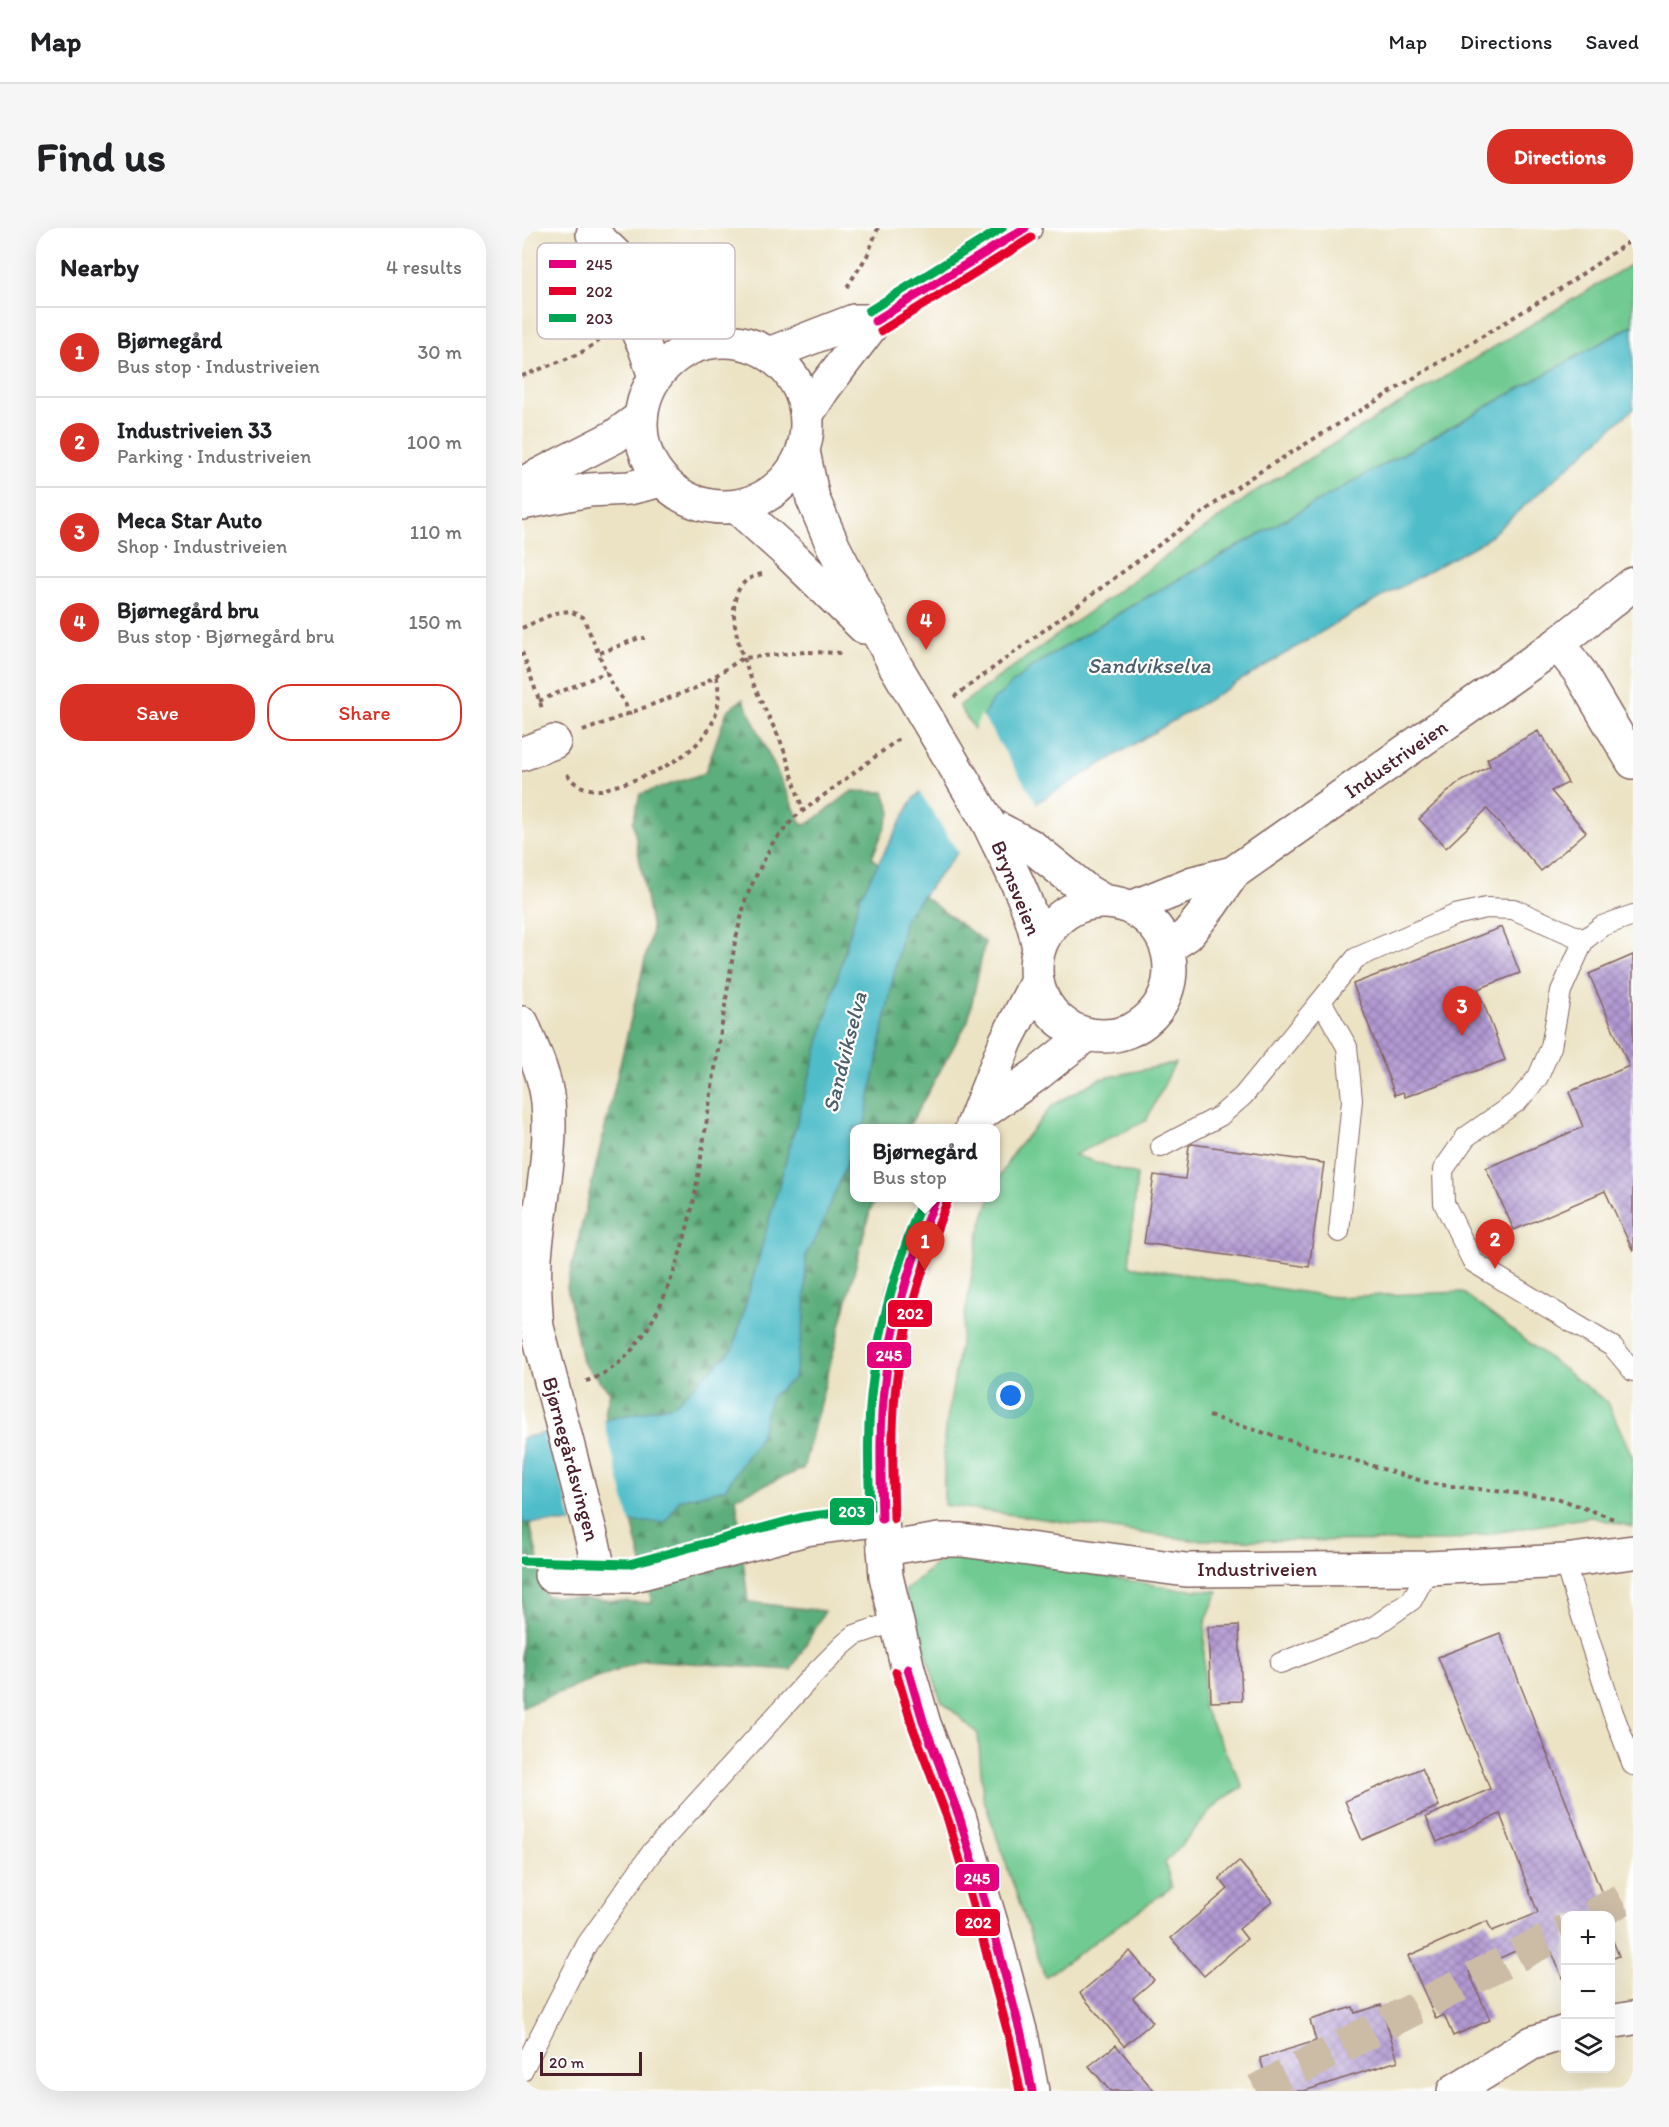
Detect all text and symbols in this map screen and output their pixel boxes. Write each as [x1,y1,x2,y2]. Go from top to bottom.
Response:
text: Map [30,24,81,58]
text: Map [1389,29,1427,54]
text: Directions [1460,29,1552,54]
text: Saved [1585,29,1639,54]
button: Directions [1487,129,1633,184]
text: Find us [36,131,166,182]
legend [537,243,735,339]
text: Nearby [60,251,139,283]
text: 4 results [386,255,462,279]
text: 245 [586,255,612,274]
text: 202 [586,282,613,301]
text: 203 [586,309,613,328]
text: Bjørnegård [117,327,222,354]
text: 1 [75,340,84,364]
text: 30 m [417,340,462,364]
text: Bus stop · Industriveien [117,354,320,378]
text: Industriveien 33 [117,417,272,444]
text: 2 [74,430,85,454]
text: 100 m [407,430,462,454]
text: Parking · Industriveien [117,444,311,468]
text: Meca Star Auto [117,507,262,534]
text: 3 [74,520,85,544]
text: 110 m [410,520,462,544]
text: Shop · Industriveien [117,534,287,558]
text: Bjørnegård bru [117,597,259,624]
pin: 4 [906,600,946,650]
text: 4 [73,610,86,634]
text: 150 m [409,610,462,634]
text: Bus stop · Bjørnegård bru [117,624,334,648]
water label: Sandvikselva [1087,652,1211,679]
button: Save [60,684,255,741]
button: Share [267,684,462,741]
street label: Industriveien [1339,714,1452,803]
street label: Brynsveien [986,837,1047,939]
pin: 3 [1442,986,1482,1036]
water label: Sandvikselva [816,988,873,1115]
popup [850,1124,1000,1202]
text: Bjørnegård [872,1138,978,1165]
text: Bus stop [872,1165,947,1189]
pin: 2 [1476,1220,1514,1269]
pin: 1 [906,1222,944,1271]
line badge: 202 [887,1299,933,1328]
text: 202 [897,1304,924,1323]
line badge: 245 [866,1341,912,1369]
text: 245 [876,1346,903,1365]
street label: Bjørnegårdsvingen [538,1374,605,1544]
your location [996,1381,1025,1410]
line badge: 203 [829,1497,875,1526]
text: 203 [839,1502,866,1521]
street label: Industriveien [1197,1556,1317,1581]
line badge: 245 [955,1863,1000,1892]
text: 245 [964,1869,991,1888]
line badge: 202 [955,1908,1001,1937]
map controls [1561,1911,1615,2073]
button: + [1561,1911,1615,1965]
text: 202 [965,1913,992,1932]
button: − [1561,1965,1615,2019]
button: layers [1561,2019,1615,2073]
scale bar [540,2049,642,2076]
text: 20 m [549,2053,584,2072]

